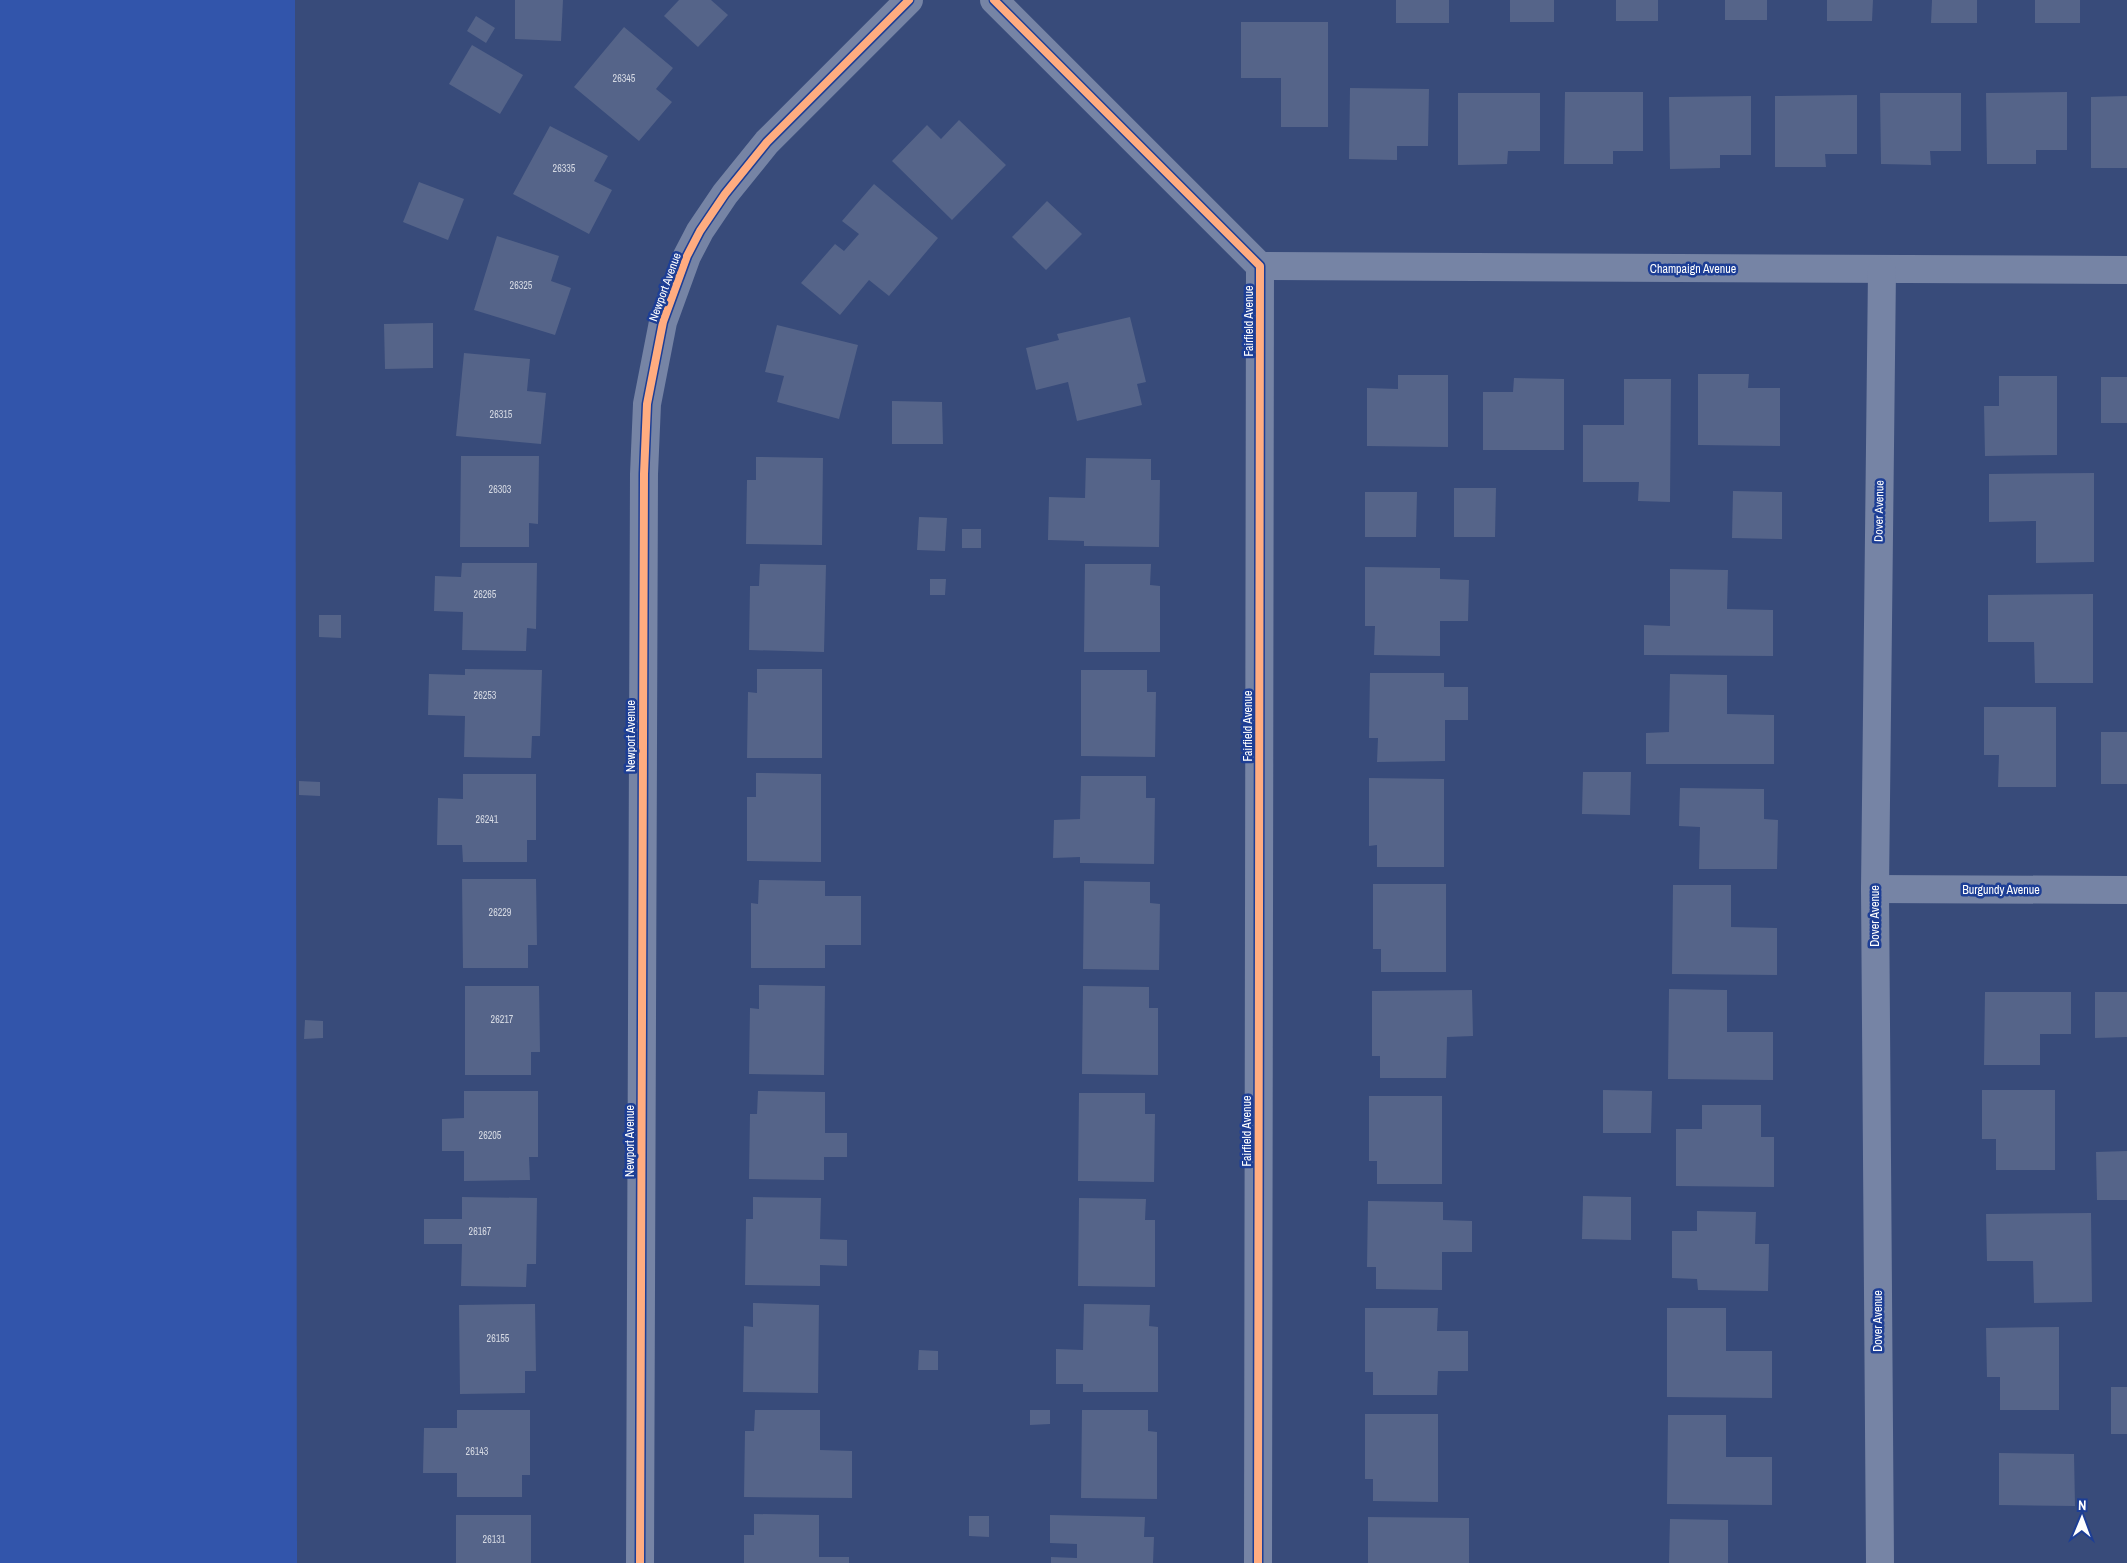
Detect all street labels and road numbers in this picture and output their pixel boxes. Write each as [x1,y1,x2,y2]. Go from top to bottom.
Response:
street label: Newport Avenue [645,250,685,324]
street label: Champaign Avenue [1650,261,1736,277]
street label: Fairfield Avenue [1241,285,1257,357]
street label: Dover Avenue [1870,480,1888,542]
street label: Fairfield Avenue [1240,690,1256,762]
street label: Newport Avenue [623,700,639,772]
street label: Burgundy Avenue [1962,882,2040,898]
street label: Dover Avenue [1867,885,1883,947]
street label: Fairfield Avenue [1239,1095,1255,1167]
street label: Newport Avenue [622,1105,638,1177]
street label: Dover Avenue [1870,1290,1886,1352]

